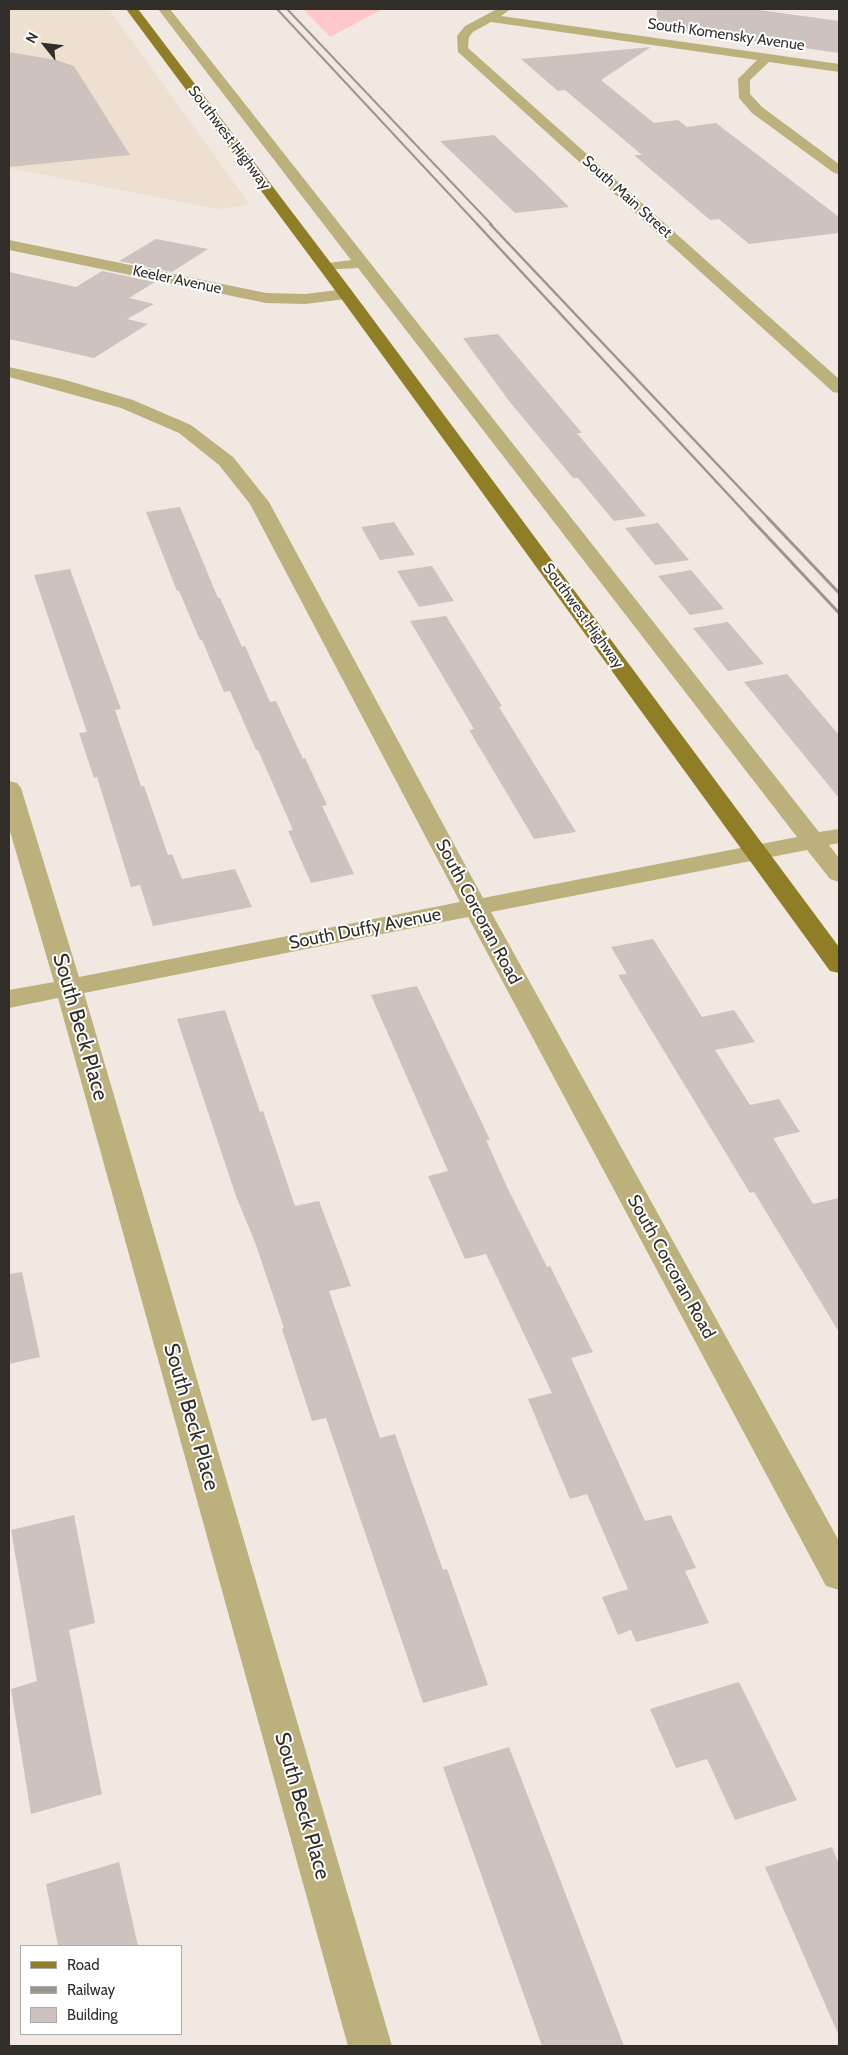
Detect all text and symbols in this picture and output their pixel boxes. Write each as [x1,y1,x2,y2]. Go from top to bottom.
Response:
street label: South Komensky Avenue [646,15,806,55]
north arrow [20,20,70,70]
text: N [22,29,42,46]
street label: Southwest Highway [184,82,274,194]
street label: South Main Street [579,152,675,242]
street label: Keeler Avenue [131,262,223,298]
street label: Southwest Highway [539,560,627,672]
street label: South Corcoran Road [431,836,525,988]
street label: South Duffy Avenue [287,904,443,954]
street label: South Beck Place [47,950,113,1104]
street label: South Corcoran Road [622,1191,720,1343]
street label: South Beck Place [158,1340,224,1494]
street label: South Beck Place [269,1729,335,1883]
legend [20,1945,182,2035]
text: Road [67,1956,100,1974]
text: Railway [67,1981,115,1999]
text: Building [67,2006,118,2024]

